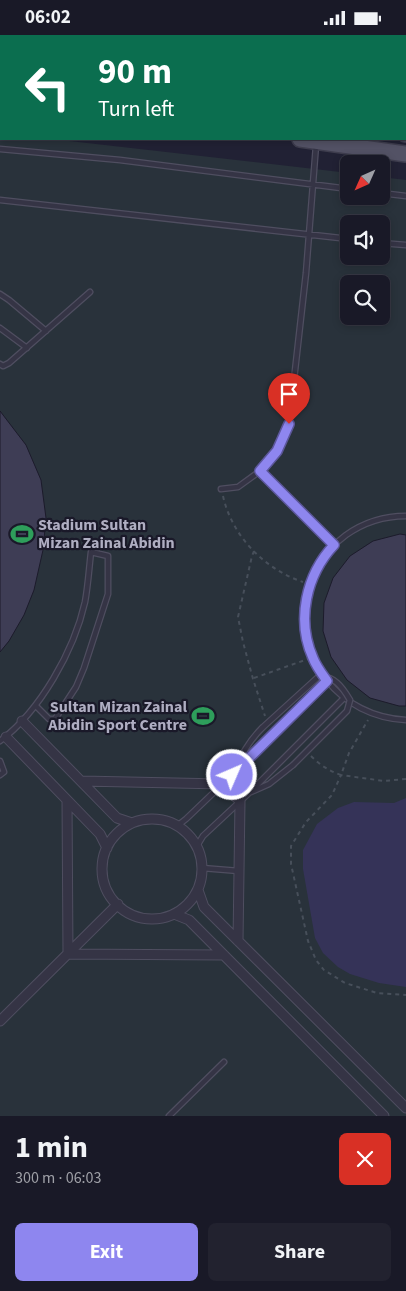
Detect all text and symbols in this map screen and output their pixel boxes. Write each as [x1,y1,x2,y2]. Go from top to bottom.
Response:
text: 06:02 [25,4,71,31]
text: 90 m [98,47,172,97]
icon: left [15,55,80,120]
text: Turn left [98,93,174,125]
north arrow [340,155,390,205]
map controls [340,155,390,325]
button: sound [340,215,390,265]
button: search [340,275,390,325]
pin [268,373,310,424]
icon: arrive [275,380,303,408]
place label: Stadium Sultan Mizan Zainal Abidin [38,514,175,554]
sports icon: Stadium Sultan Mizan Zainal Abidin [9,521,35,547]
place label: Sultan Mizan Zainal Abidin Sport Centre [47,696,187,736]
sports icon: Sultan Mizan Zainal Abidin Sport Centre [190,703,216,729]
position arrow [205,748,257,800]
text: 1 min [15,1126,88,1169]
button: close [339,1133,391,1185]
text: 300 m · 06:03 [15,1167,102,1189]
button: Exit [15,1223,198,1281]
button: Share [208,1223,391,1281]

